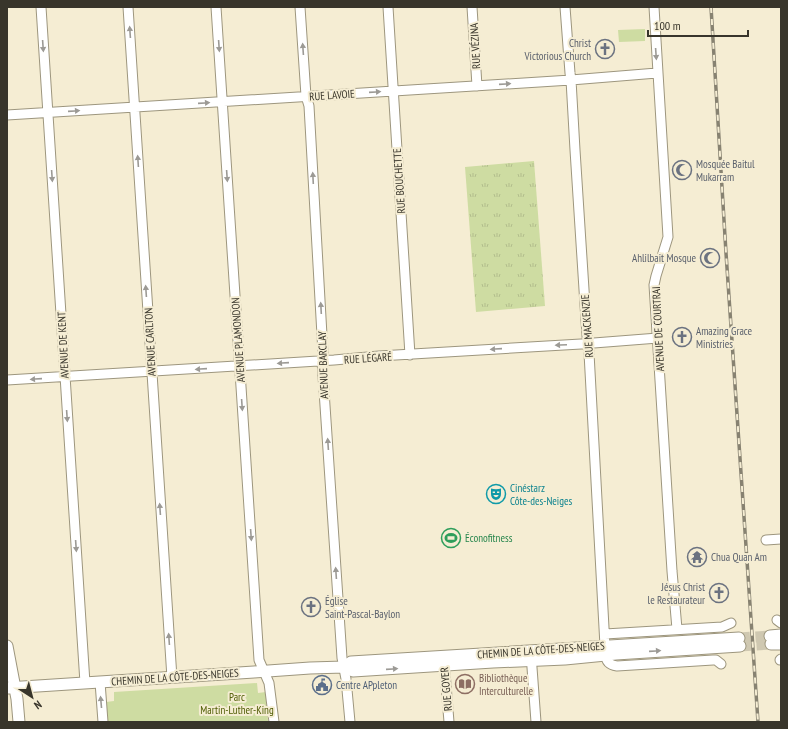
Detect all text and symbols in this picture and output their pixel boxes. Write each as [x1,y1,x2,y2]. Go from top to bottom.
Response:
scale bar [648,12,748,38]
text: 100 m [654,18,681,33]
street label: RUE VÉZINA [467,22,483,69]
one-way arrow [126,26,133,38]
place label: Christ Victorious Church [524,36,591,63]
church icon: Christ Victorious Church [594,38,616,60]
one-way arrow [40,40,47,52]
one-way arrow [215,40,222,52]
one-way arrow [299,43,306,55]
one-way arrow [653,48,660,60]
one-way arrow [499,81,512,87]
street label: RUE LAVOIE [309,86,356,104]
one-way arrow [369,89,381,96]
one-way arrow [198,99,210,106]
one-way arrow [68,107,80,114]
street label: RUE BOUCHETTE [390,148,408,214]
one-way arrow [134,155,141,167]
place label: Mosquée Baitul Mukarram [696,157,755,184]
mosque icon: Mosquée Baitul Mukarram [671,159,693,181]
one-way arrow [48,170,55,182]
one-way arrow [224,170,231,182]
one-way arrow [310,171,316,184]
mosque icon: Ahlilbait Mosque [699,247,721,269]
place label: Ahlilbait Mosque [632,251,696,265]
one-way arrow [143,285,150,297]
street label: AVENUE DE COURTRAI [649,286,667,372]
street label: RUE MACKENZIE [578,294,596,358]
street label: AVENUE PLAMONDON [228,297,248,383]
one-way arrow [317,302,324,314]
street label: AVENUE CARLTON [141,307,159,377]
street label: AVENUE DE KENT [54,311,72,379]
place label: Amazing Grace Ministries [696,324,753,351]
church icon: Amazing Grace Ministries [671,326,693,348]
street label: AVENUE BARCLAY [315,331,331,399]
one-way arrow [555,342,567,349]
one-way arrow [490,346,502,353]
street label: RUE LÉGARÉ [344,349,393,367]
one-way arrow [277,360,289,367]
one-way arrow [195,365,207,372]
one-way arrow [30,375,42,382]
one-way arrow [239,399,246,411]
one-way arrow [64,410,71,422]
one-way arrow [324,438,331,450]
place label: Cinéstarz Côte-des-Neiges [510,481,573,508]
theatre icon: Cinéstarz Côte-des-Neiges [485,483,507,505]
one-way arrow [157,503,164,515]
sports icon: Éconofitness [440,527,462,549]
one-way arrow [247,529,254,541]
place label: Éconofitness [465,531,513,545]
one-way arrow [73,540,80,552]
temple icon: Chua Quan Am [686,546,708,568]
place label: Chua Quan Am [711,550,767,564]
one-way arrow [333,567,340,580]
place label: Jésus Christ le Restaurateur [648,580,705,607]
church icon: Jésus Christ le Restaurateur [708,582,730,604]
place label: Église Saint-Pascal-Baylon [325,594,400,621]
church icon: Église Saint-Pascal-Baylon [300,596,322,618]
one-way arrow [166,633,173,645]
street label: CHEMIN DE LA CÔTE-DES-NEIGES [477,639,606,661]
one-way arrow [649,648,661,655]
one-way arrow [386,665,398,672]
street label: CHEMIN DE LA CÔTE-DES-NEIGES [111,666,240,688]
street label: RUE GOYER [437,666,455,712]
place label: Bibliothèque Interculturelle [479,671,534,698]
library icon: Bibliothèque Interculturelle [454,673,476,695]
public building icon: Centre APpleton [311,674,333,696]
north arrow [12,677,52,717]
place label: Centre APpleton [336,678,397,692]
park label: Parc Martin-Luther-King [200,690,274,717]
one-way arrow [98,696,105,708]
text: N [31,698,44,713]

